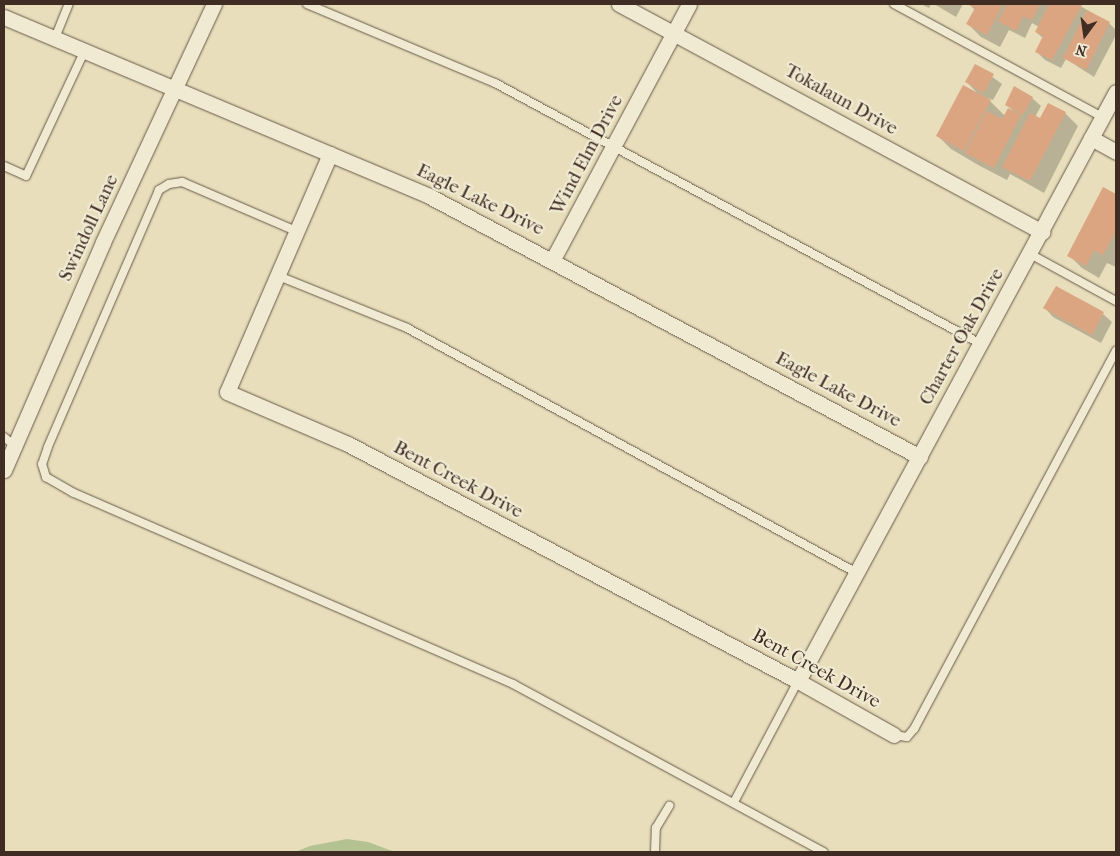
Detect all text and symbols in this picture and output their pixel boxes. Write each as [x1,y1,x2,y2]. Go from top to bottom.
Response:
north arrow [1060,10,1110,60]
text: N [1074,41,1088,60]
street label: Tokalaun Drive [781,60,901,140]
street label: Wind Elm Drive [546,91,628,219]
street label: Eagle Lake Drive [413,159,547,241]
street label: Swindoll Lane [54,171,124,285]
street label: Charter Oak Drive [915,265,1009,409]
street label: Eagle Lake Drive [771,347,905,433]
street label: Bent Creek Drive [389,436,527,524]
street label: Bent Creek Drive [748,624,884,714]

